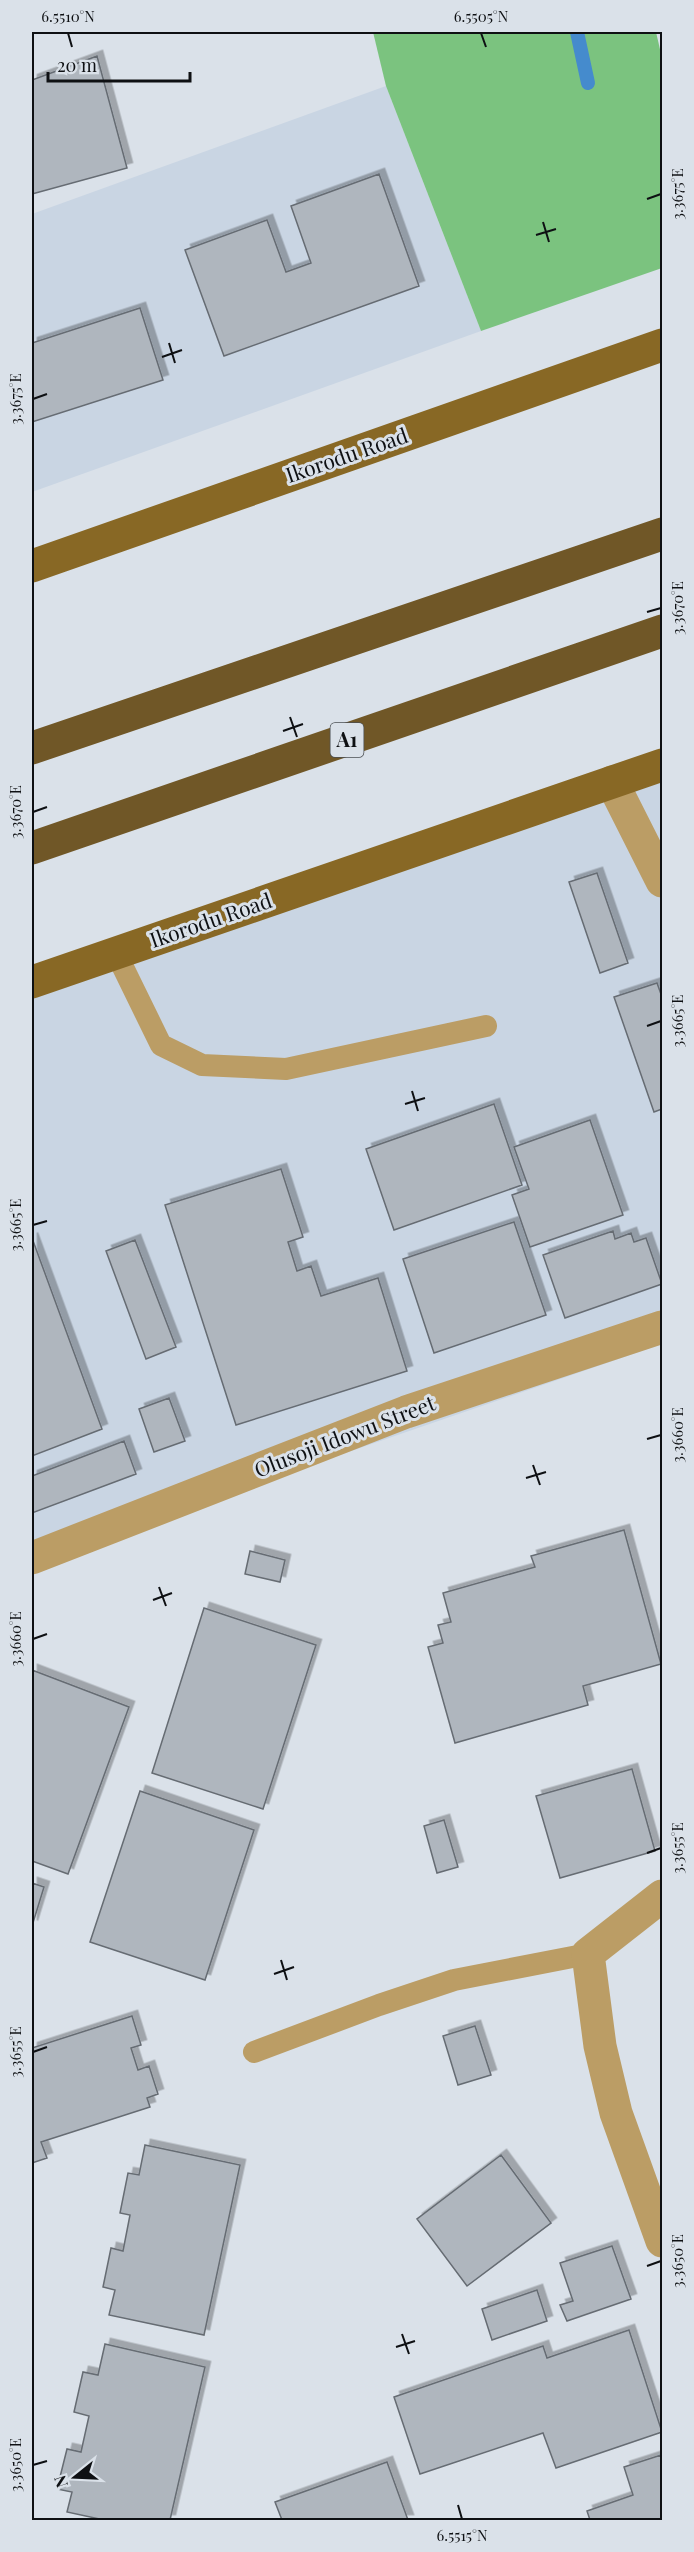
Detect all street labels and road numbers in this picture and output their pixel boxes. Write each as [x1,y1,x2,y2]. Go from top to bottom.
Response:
street label: Ikorodu Road [282,420,411,488]
road number: A1 [330,723,364,757]
street label: Ikorodu Road [146,885,275,953]
street label: Olusoji Idowu Street [250,1388,439,1483]

